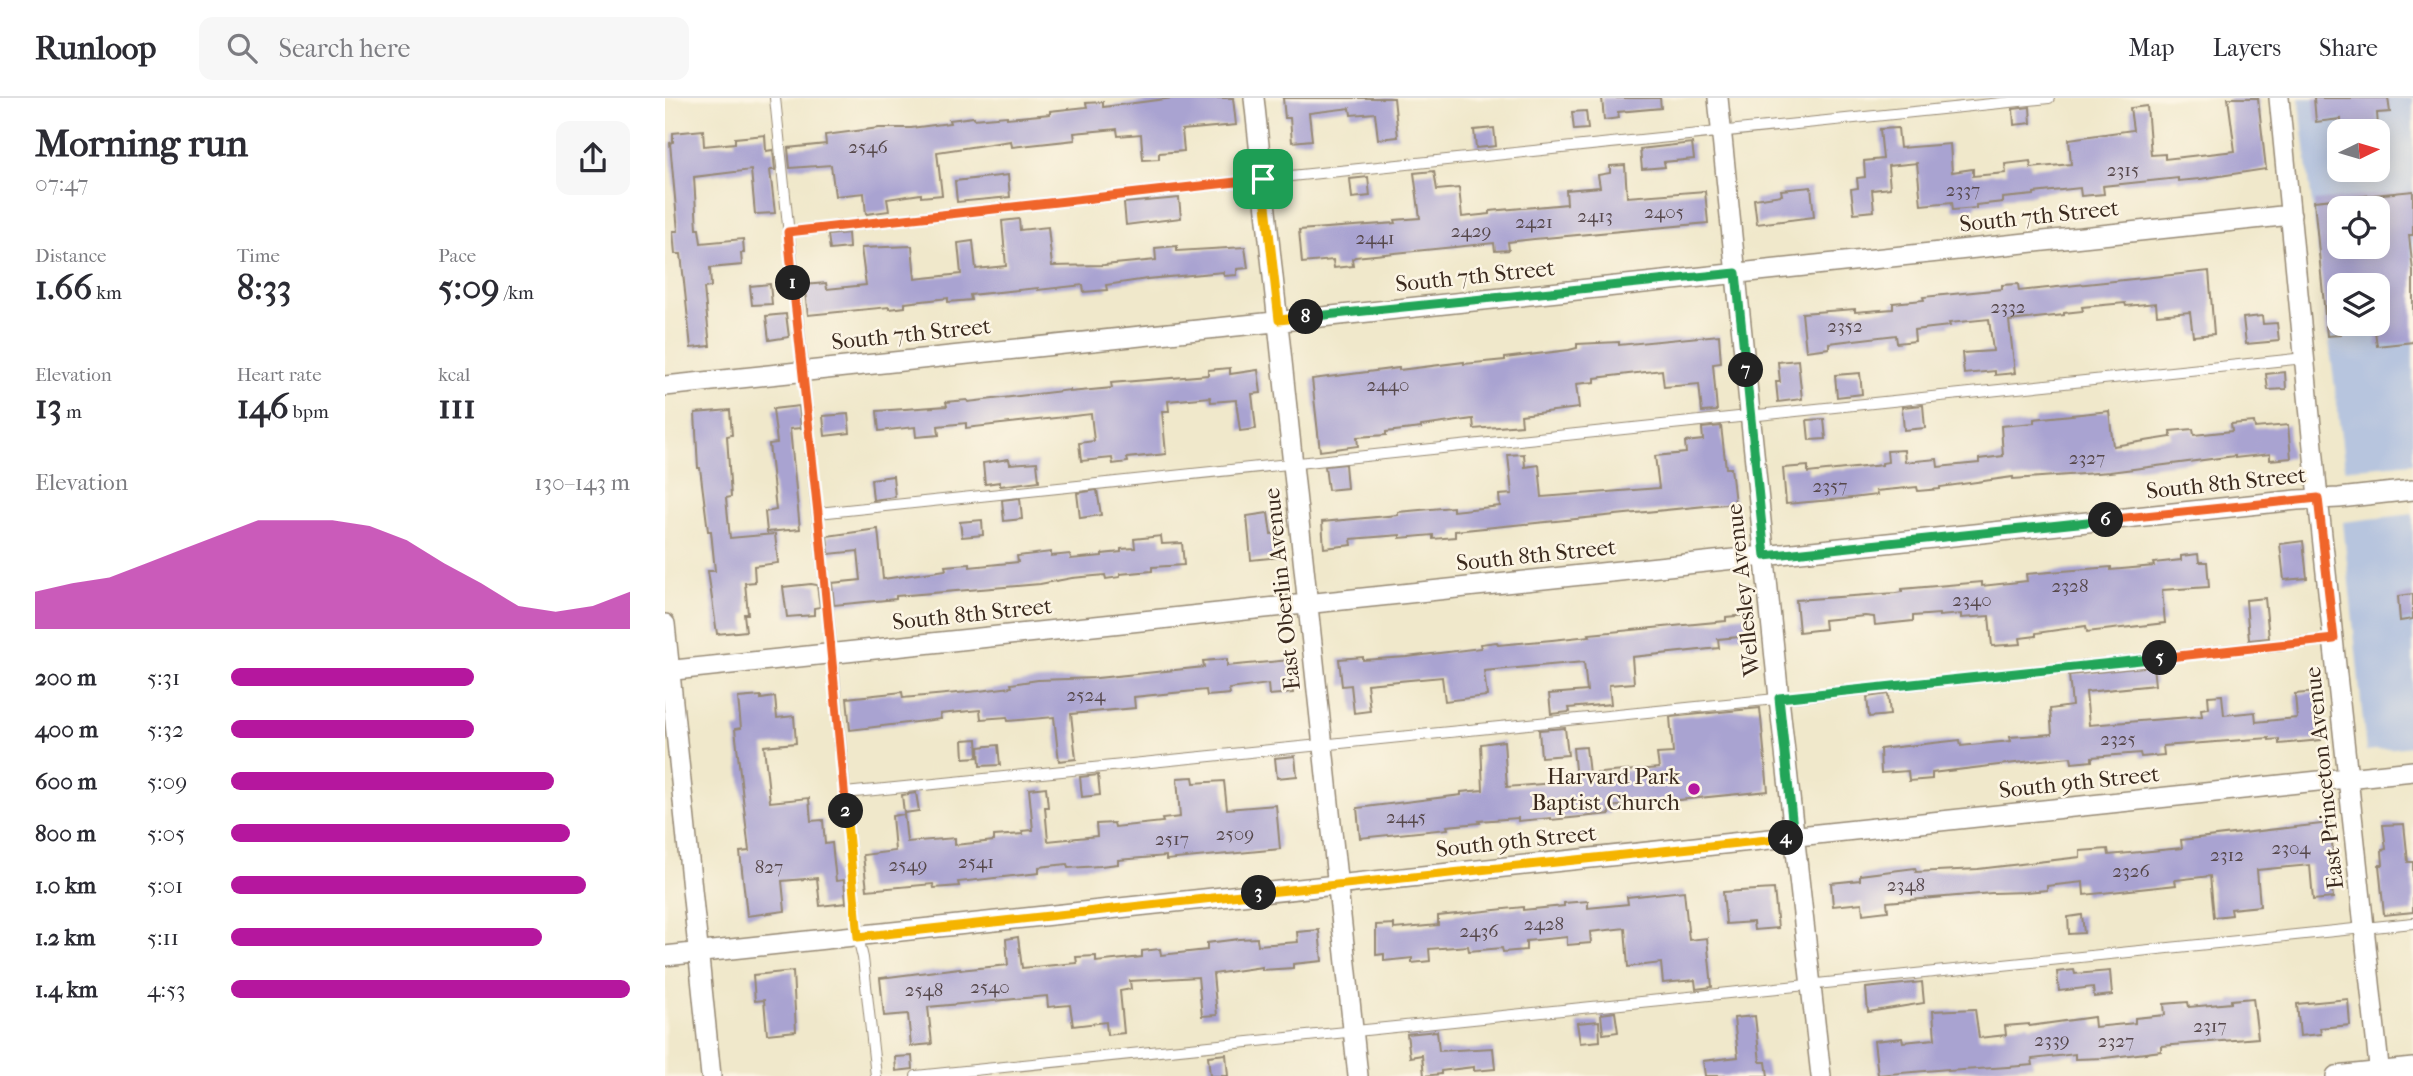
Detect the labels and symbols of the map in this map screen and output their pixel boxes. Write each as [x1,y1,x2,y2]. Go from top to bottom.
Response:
north arrow [2327,119,2391,182]
house number: 2546 [848,136,888,158]
pin [1233,149,1293,209]
house number: 2315 [2107,159,2139,181]
house number: 2337 [1946,179,1980,201]
street label: South 7th Street [1958,194,2120,238]
house number: 2405 [1644,201,1684,223]
house number: 2413 [1577,205,1613,227]
house number: 2421 [1515,211,1553,233]
house number: 2429 [1451,220,1491,242]
house number: 2441 [1355,227,1395,249]
street label: South 7th Street [1394,254,1556,298]
pin: 1 [775,266,811,300]
house number: 2332 [1990,296,2026,318]
pin: 8 [1289,300,1323,334]
street label: South 7th Street [830,312,992,356]
house number: 2352 [1827,315,1863,337]
pin: 7 [1729,352,1763,388]
house number: 2440 [1367,374,1409,396]
house number: 2327 [2069,447,2105,469]
street label: South 8th Street [2145,461,2307,505]
house number: 2357 [1813,475,1847,497]
street label: East Oberlin Avenue [1258,487,1306,691]
street label: Wellesley Avenue [1721,502,1766,679]
pin: 6 [2089,502,2123,538]
street label: South 8th Street [1455,533,1617,577]
house number: 2328 [2052,575,2088,597]
house number: 2340 [1952,589,1992,611]
street label: South 8th Street [891,592,1053,636]
pin: 5 [2143,640,2177,676]
street label: East Princeton Avenue [2299,665,2349,891]
house number: 2524 [1067,684,1106,706]
house number: 2325 [2100,728,2136,750]
street label: South 9th Street [1997,760,2161,804]
place label: Harvard Park Baptist Church [1532,763,1681,816]
marker: Harvard Park Baptist Church [1686,781,1702,797]
pin: 2 [829,794,863,828]
house number: 2445 [1386,806,1426,828]
street label: South 9th Street [1434,819,1598,863]
pin: 4 [1769,820,1803,856]
house number: 2509 [1216,823,1254,845]
house number: 2517 [1155,828,1189,850]
house number: 2304 [2271,837,2311,859]
house number: 2312 [2210,844,2244,866]
house number: 2541 [958,851,994,873]
house number: 2549 [888,854,928,876]
house number: 827 [755,856,783,878]
house number: 2326 [2112,860,2151,882]
house number: 2348 [1887,874,1925,896]
pin: 3 [1241,876,1277,910]
house number: 2428 [1524,913,1564,935]
house number: 2436 [1459,920,1499,942]
house number: 2540 [970,976,1010,998]
house number: 2548 [905,979,943,1001]
house number: 2317 [2193,1015,2227,1037]
house number: 2339 [2034,1029,2070,1051]
house number: 2327 [2098,1030,2134,1052]

